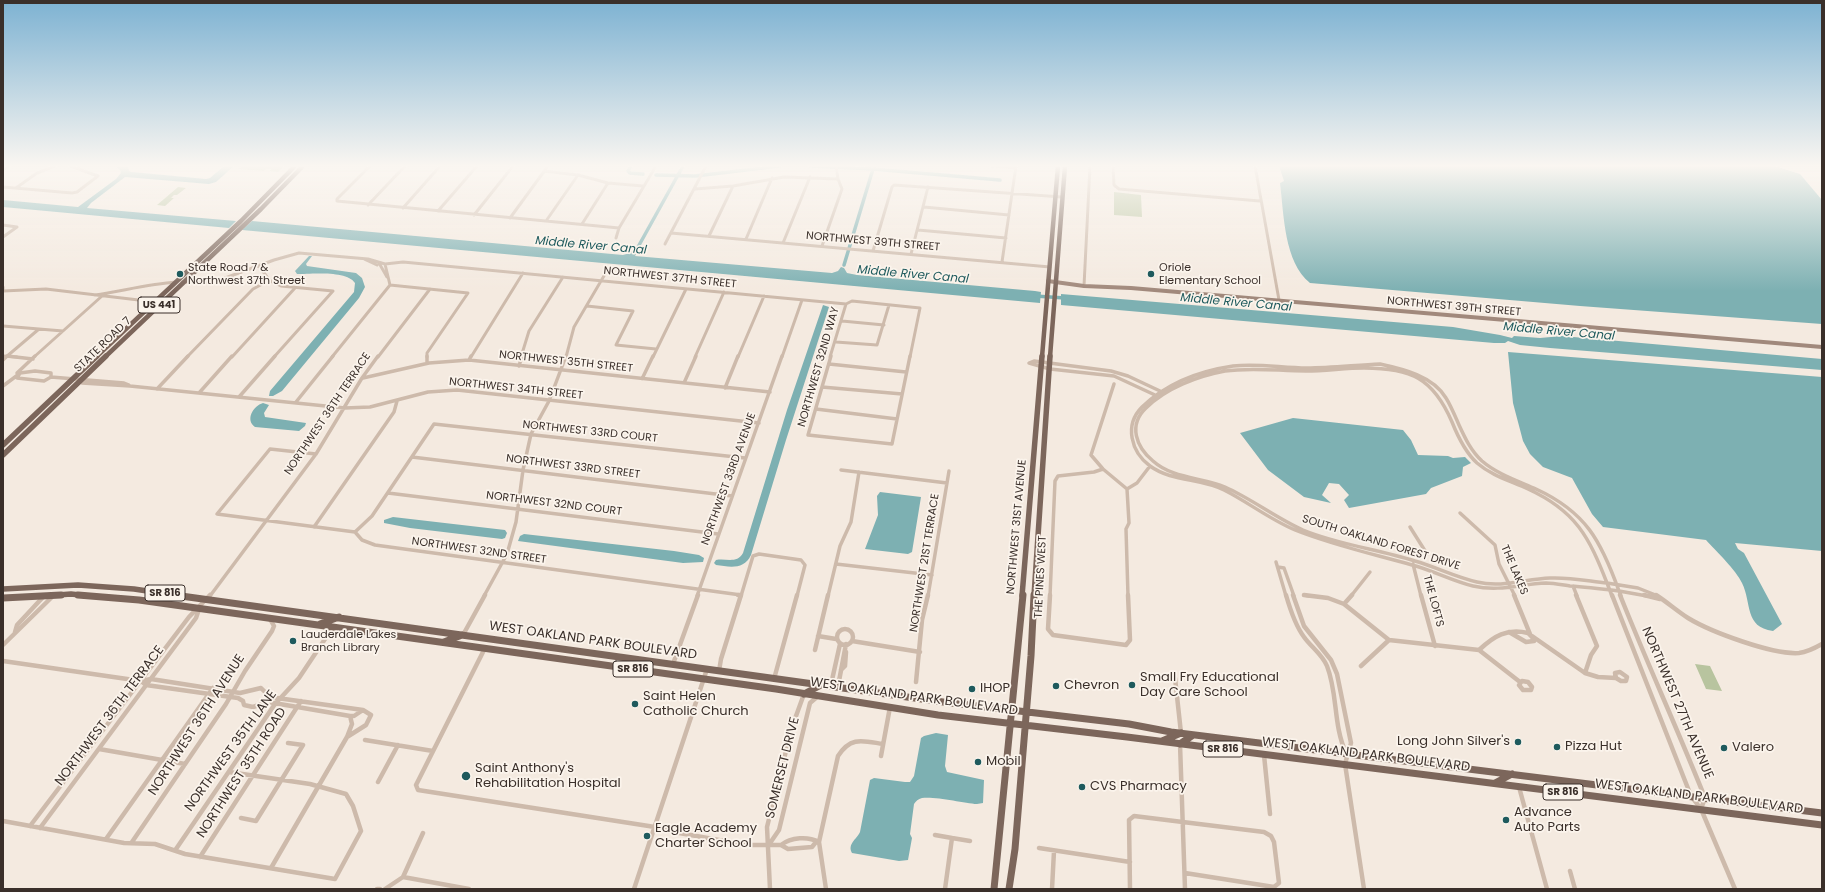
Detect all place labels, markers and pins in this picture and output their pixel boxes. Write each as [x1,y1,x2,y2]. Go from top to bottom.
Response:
place label: State Road 7 & Northwest 37th Street [188,261,305,287]
place label: Oriole Elementary School [1159,261,1261,287]
marker: State Road 7 & Northwest 37th Street [175,269,185,279]
marker: Oriole Elementary School [1146,269,1156,279]
place label: Lauderdale Lakes Branch Library [301,628,396,654]
marker: Lauderdale Lakes Branch Library [288,636,298,646]
place label: Small Fry Educational Day Care School [1140,670,1279,701]
place label: Chevron [1064,678,1119,694]
marker: Small Fry Educational Day Care School [1127,680,1137,690]
place label: IHOP [980,681,1010,697]
marker: Chevron [1051,681,1061,691]
marker: IHOP [967,684,977,694]
place label: Saint Helen Catholic Church [643,689,749,720]
marker: Saint Helen Catholic Church [630,699,640,709]
place label: Long John Silver's [1397,734,1510,750]
marker: Long John Silver's [1513,737,1523,747]
place label: Pizza Hut [1565,739,1622,755]
place label: Valero [1732,740,1774,756]
marker: Pizza Hut [1552,742,1562,752]
marker: Valero [1719,743,1729,753]
place label: Mobil [986,754,1021,770]
marker: Mobil [973,757,983,767]
place label: Saint Anthony's Rehabilitation Hospital [475,761,621,792]
marker: Saint Anthony's Rehabilitation Hospital [460,770,472,782]
place label: CVS Pharmacy [1090,779,1187,795]
marker: CVS Pharmacy [1077,782,1087,792]
place label: Advance Auto Parts [1514,805,1580,836]
marker: Advance Auto Parts [1501,815,1511,825]
place label: Eagle Academy Charter School [655,821,757,852]
marker: Eagle Academy Charter School [642,831,652,841]

